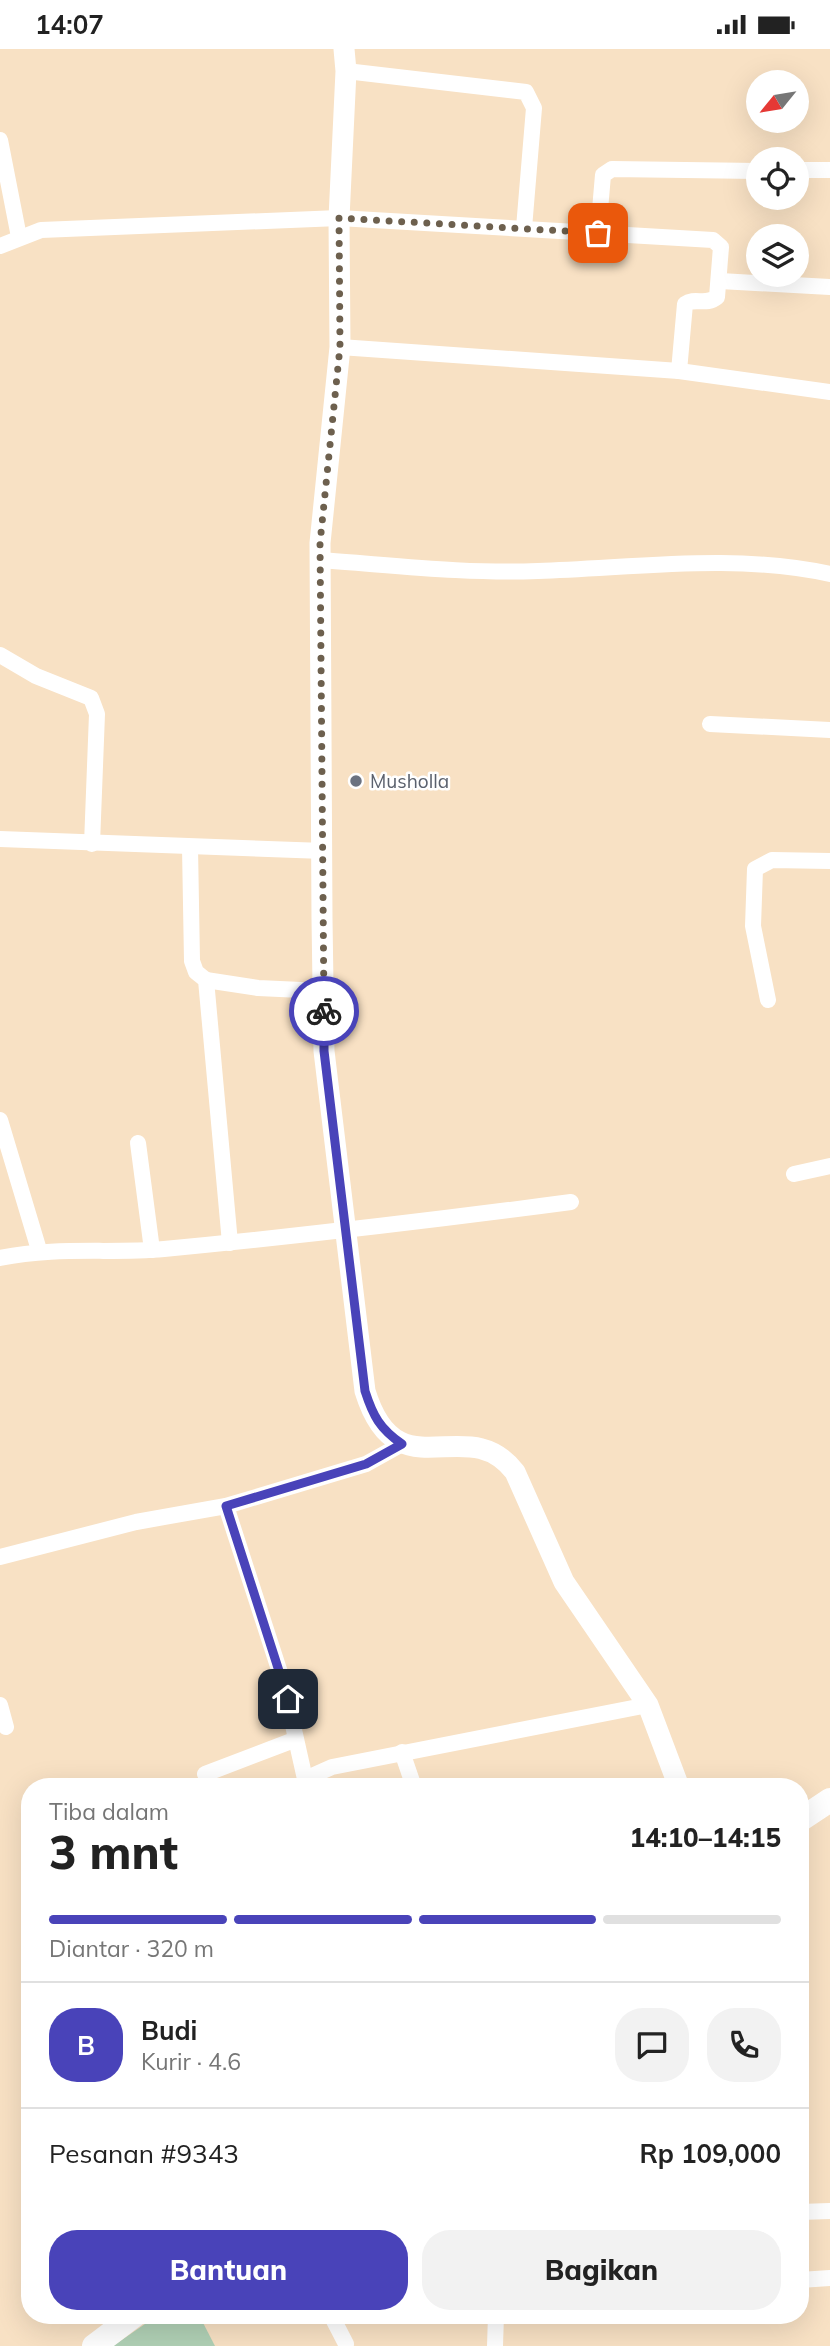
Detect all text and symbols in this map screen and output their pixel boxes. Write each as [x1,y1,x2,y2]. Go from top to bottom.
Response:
text: 14:07 [35,8,104,41]
north arrow [746,70,808,133]
map controls [746,70,809,287]
button: locate [746,147,809,210]
pin [568,203,628,263]
icon: bag [579,214,617,252]
button: layers [746,224,809,287]
place label: Musholla [370,769,449,793]
marker: Musholla [348,773,364,789]
courier [289,976,359,1046]
icon: bike [305,992,343,1030]
pin [258,1669,318,1729]
icon: home [269,1680,307,1718]
text: Tiba dalam [49,1797,169,1826]
text: 14:10–14:15 [630,1821,781,1854]
text: 3 mnt [49,1823,178,1881]
text: Diantar · 320 m [49,1934,214,1963]
button: chat [615,2008,689,2082]
button: phone [707,2008,781,2082]
text: Budi [141,2014,197,2047]
text: B [77,2029,95,2062]
text: Kurir · 4.6 [141,2047,241,2076]
text: Pesanan #9343 [49,2137,239,2170]
text: Rp 109,000 [639,2137,781,2170]
button: Bantuan [49,2230,408,2310]
button: Bagikan [422,2230,781,2310]

